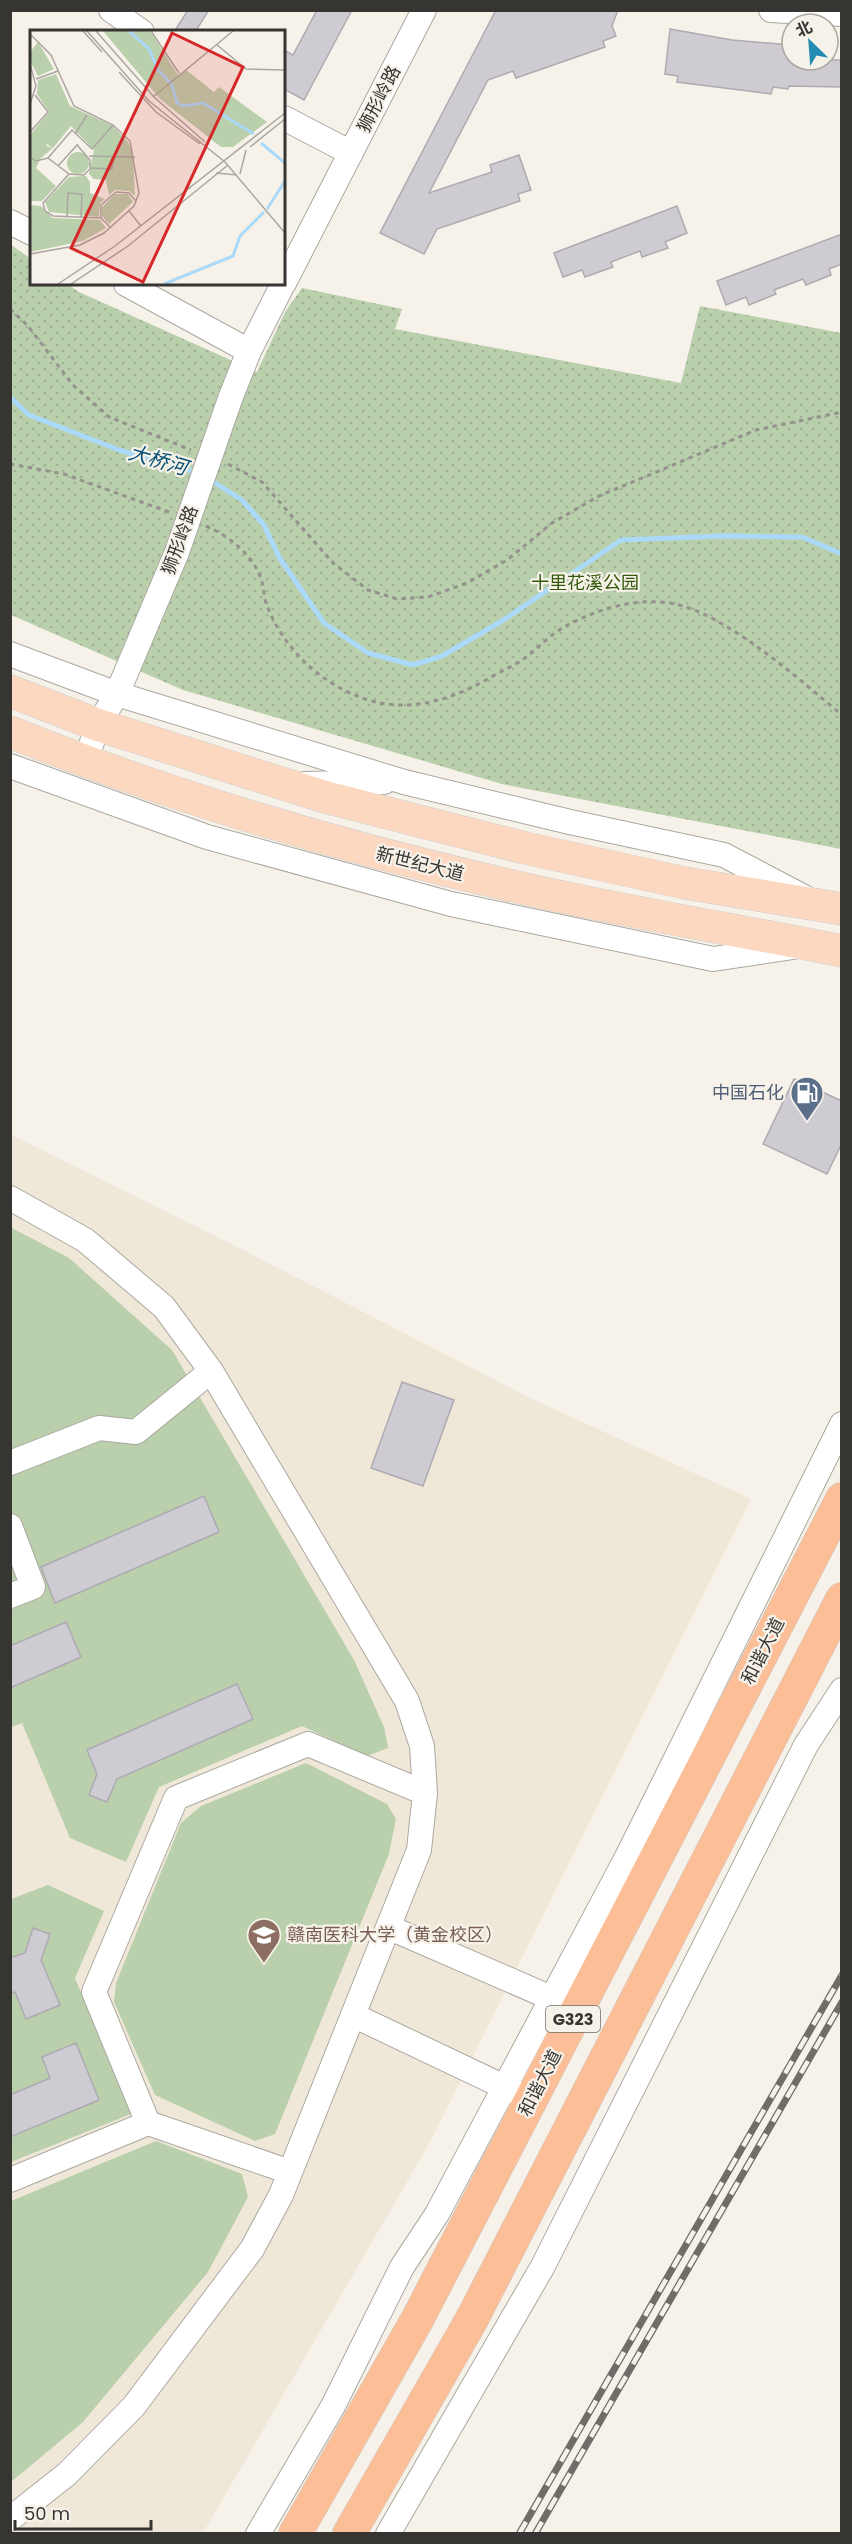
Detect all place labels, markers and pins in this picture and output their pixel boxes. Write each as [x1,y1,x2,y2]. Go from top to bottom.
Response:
fuel station icon: 中国石化 [789,1075,825,1122]
place label: 中国石化 [712,1080,784,1105]
school or university icon: 赣南医科大学（黄金校区） [246,1917,282,1964]
place label: 赣南医科大学（黄金校区） [287,1922,503,1947]

